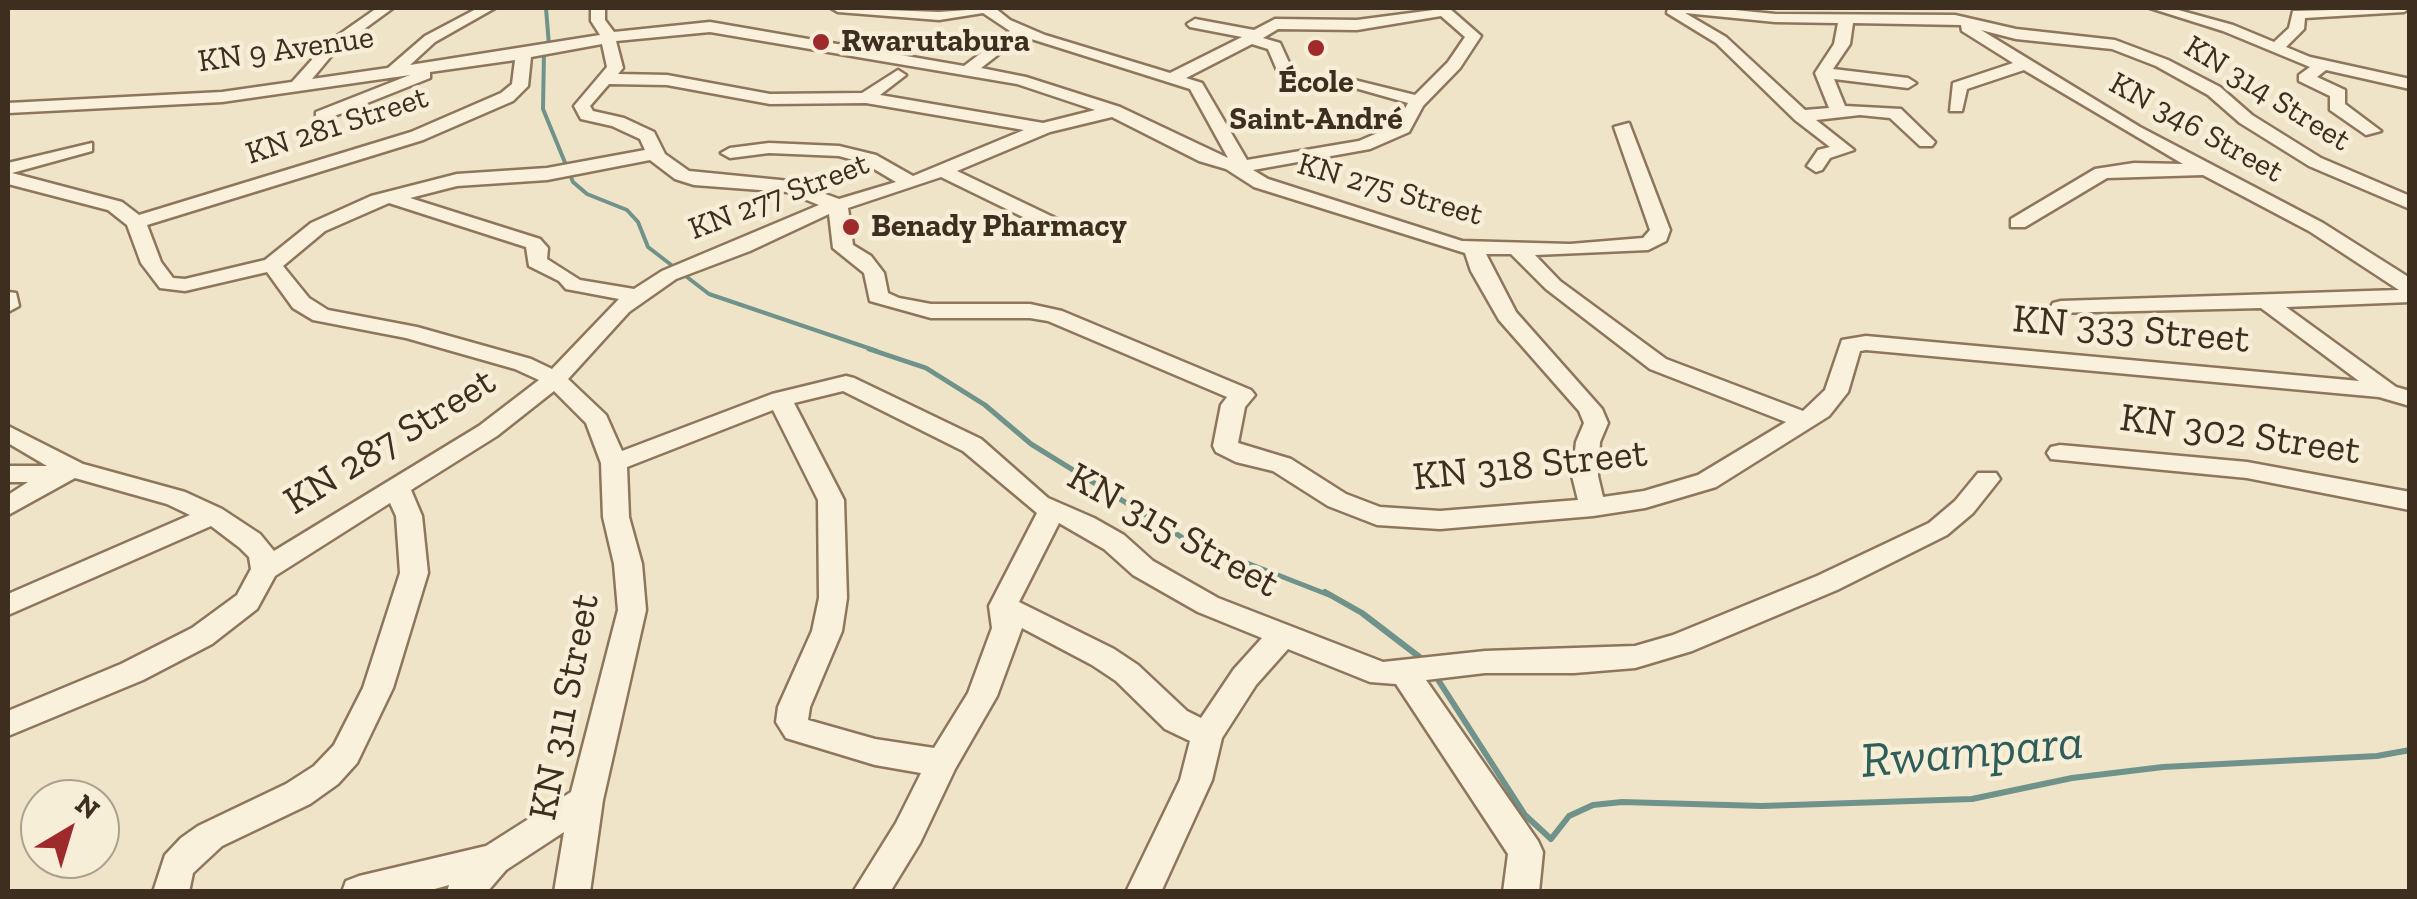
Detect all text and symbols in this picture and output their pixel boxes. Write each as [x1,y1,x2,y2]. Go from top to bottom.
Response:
street label: KN 9 Avenue [196,19,376,81]
place label: Rwarutabura [841,23,1030,61]
street label: KN 314 Street [2177,28,2357,160]
marker: Rwarutabura [810,31,832,53]
marker: École Saint-André [1305,37,1327,59]
place label: École Saint-André [1229,64,1403,139]
street label: KN 346 Street [2102,64,2290,192]
street label: KN 281 Street [241,79,433,173]
street label: KN 277 Street [684,145,874,249]
street label: KN 275 Street [1293,145,1487,235]
place label: Benady Pharmacy [871,208,1127,246]
marker: Benady Pharmacy [840,216,862,238]
street label: KN 333 Street [2011,296,2251,364]
street label: KN 287 Street [276,358,504,526]
street label: KN 302 Street [2117,394,2363,476]
street label: KN 318 Street [1411,430,1649,502]
street label: KN 315 Street [1059,453,1287,609]
street label: KN 311 Street [520,590,610,824]
water label: Rwampara [1858,713,2086,793]
north arrow [20,779,120,879]
text: N [69,787,106,826]

